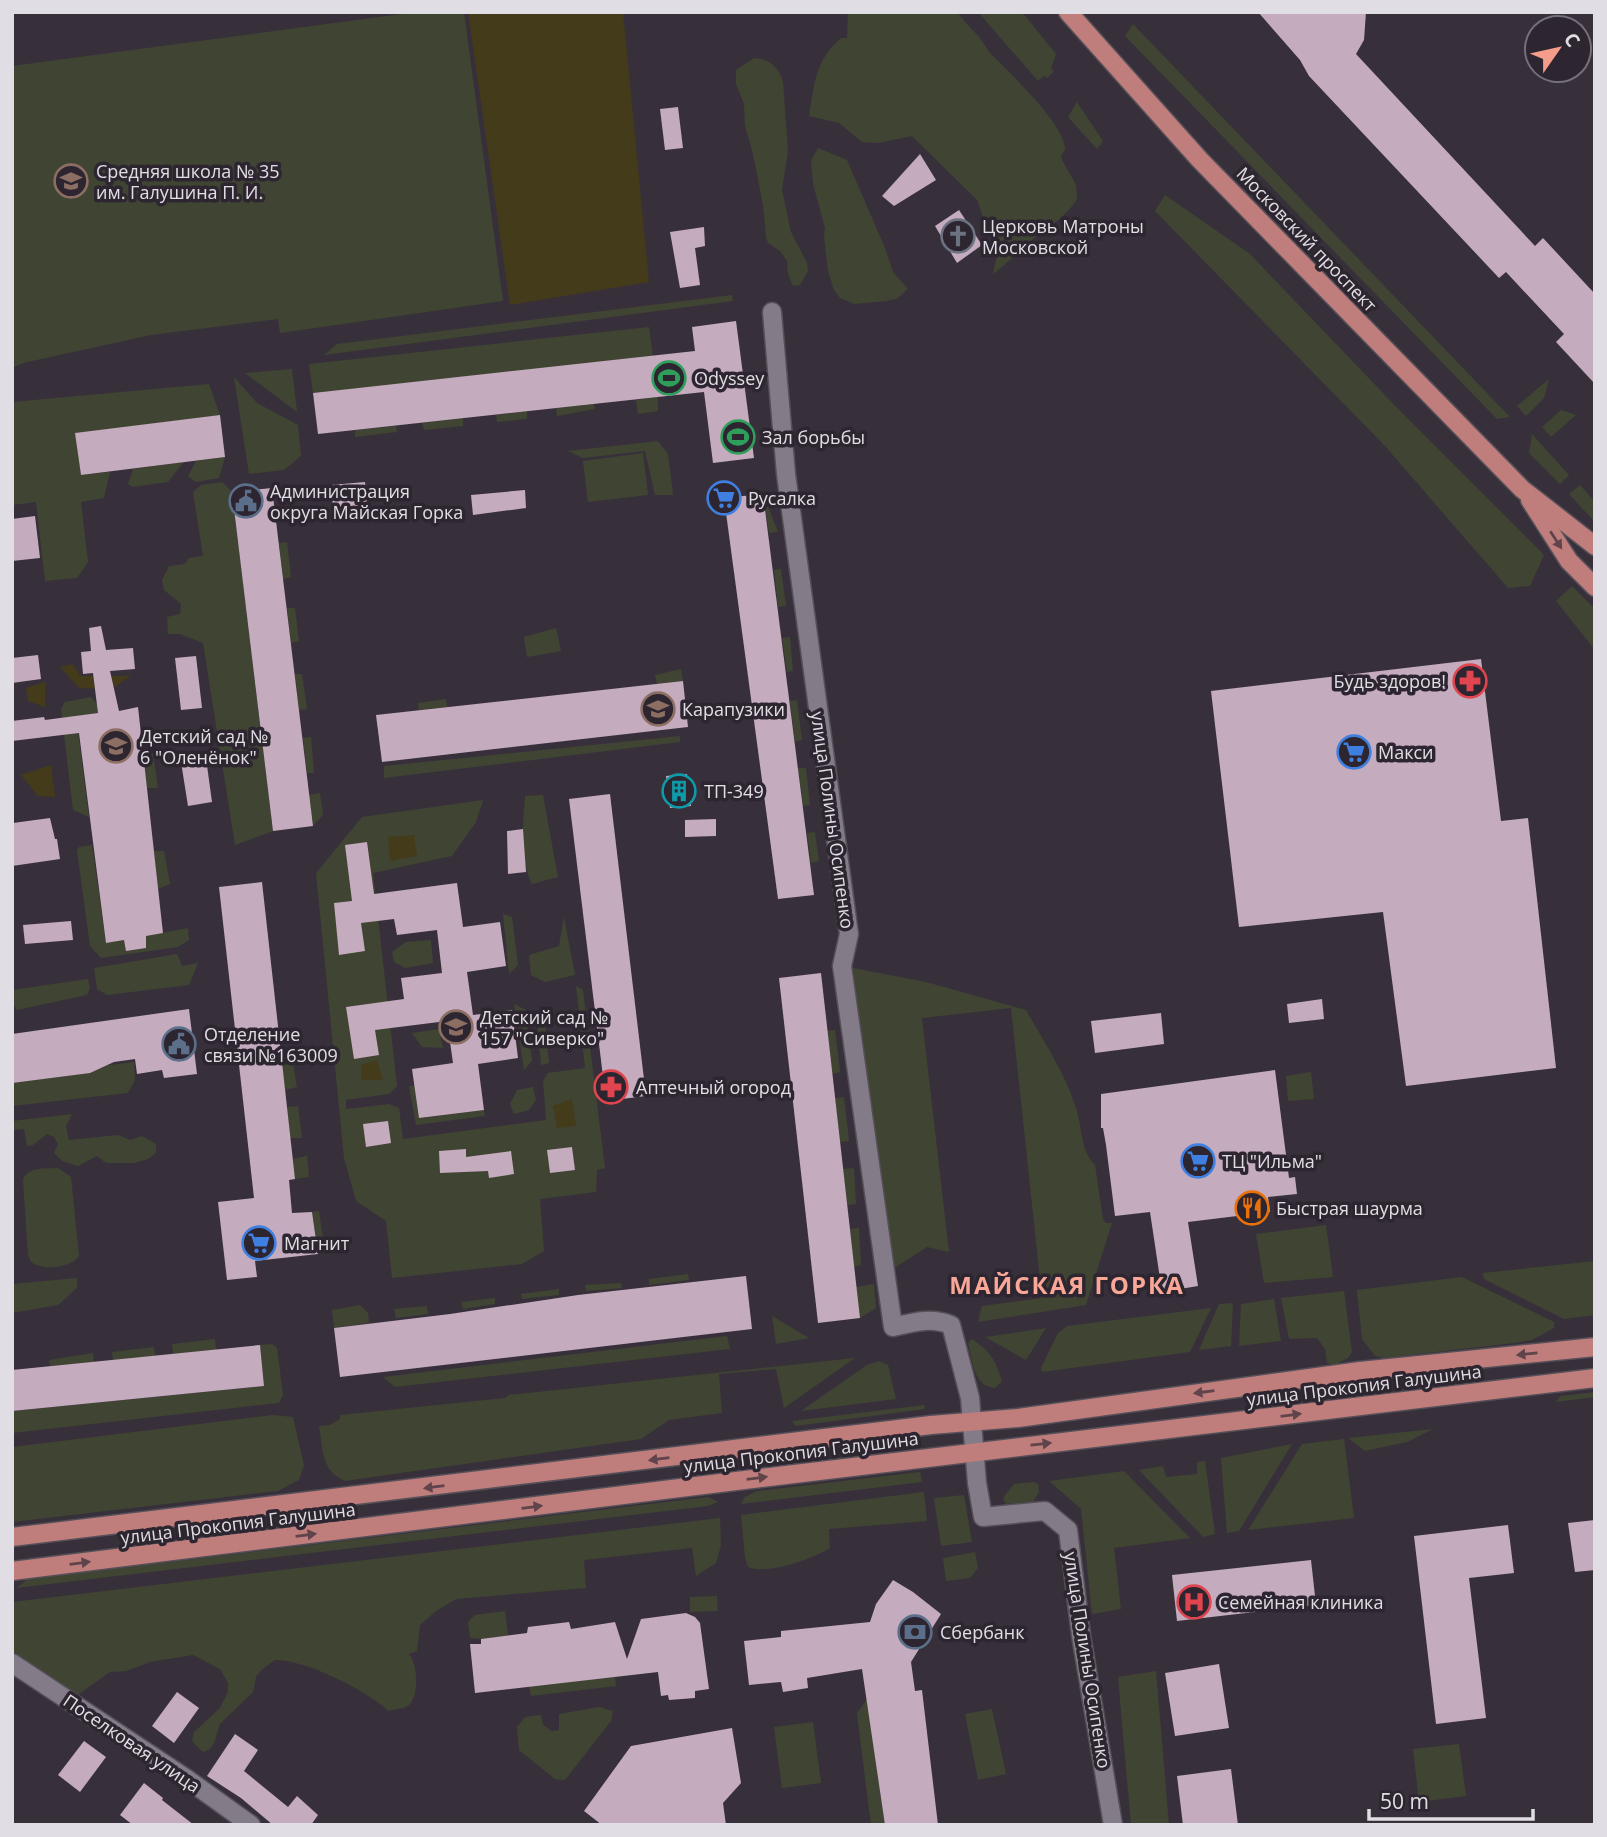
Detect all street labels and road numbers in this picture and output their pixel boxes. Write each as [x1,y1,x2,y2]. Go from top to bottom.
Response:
street label: Московский проспект [1232,162,1383,317]
street label: улица Полины Осипенко [806,710,860,930]
street label: улица Прокопия Галушина [1245,1359,1483,1411]
street label: улица Прокопия Галушина [682,1426,920,1478]
street label: улица Прокопия Галушина [119,1497,357,1549]
street label: улица Полины Осипенко [1059,1550,1117,1770]
street label: Поселковая улица [59,1688,205,1798]

